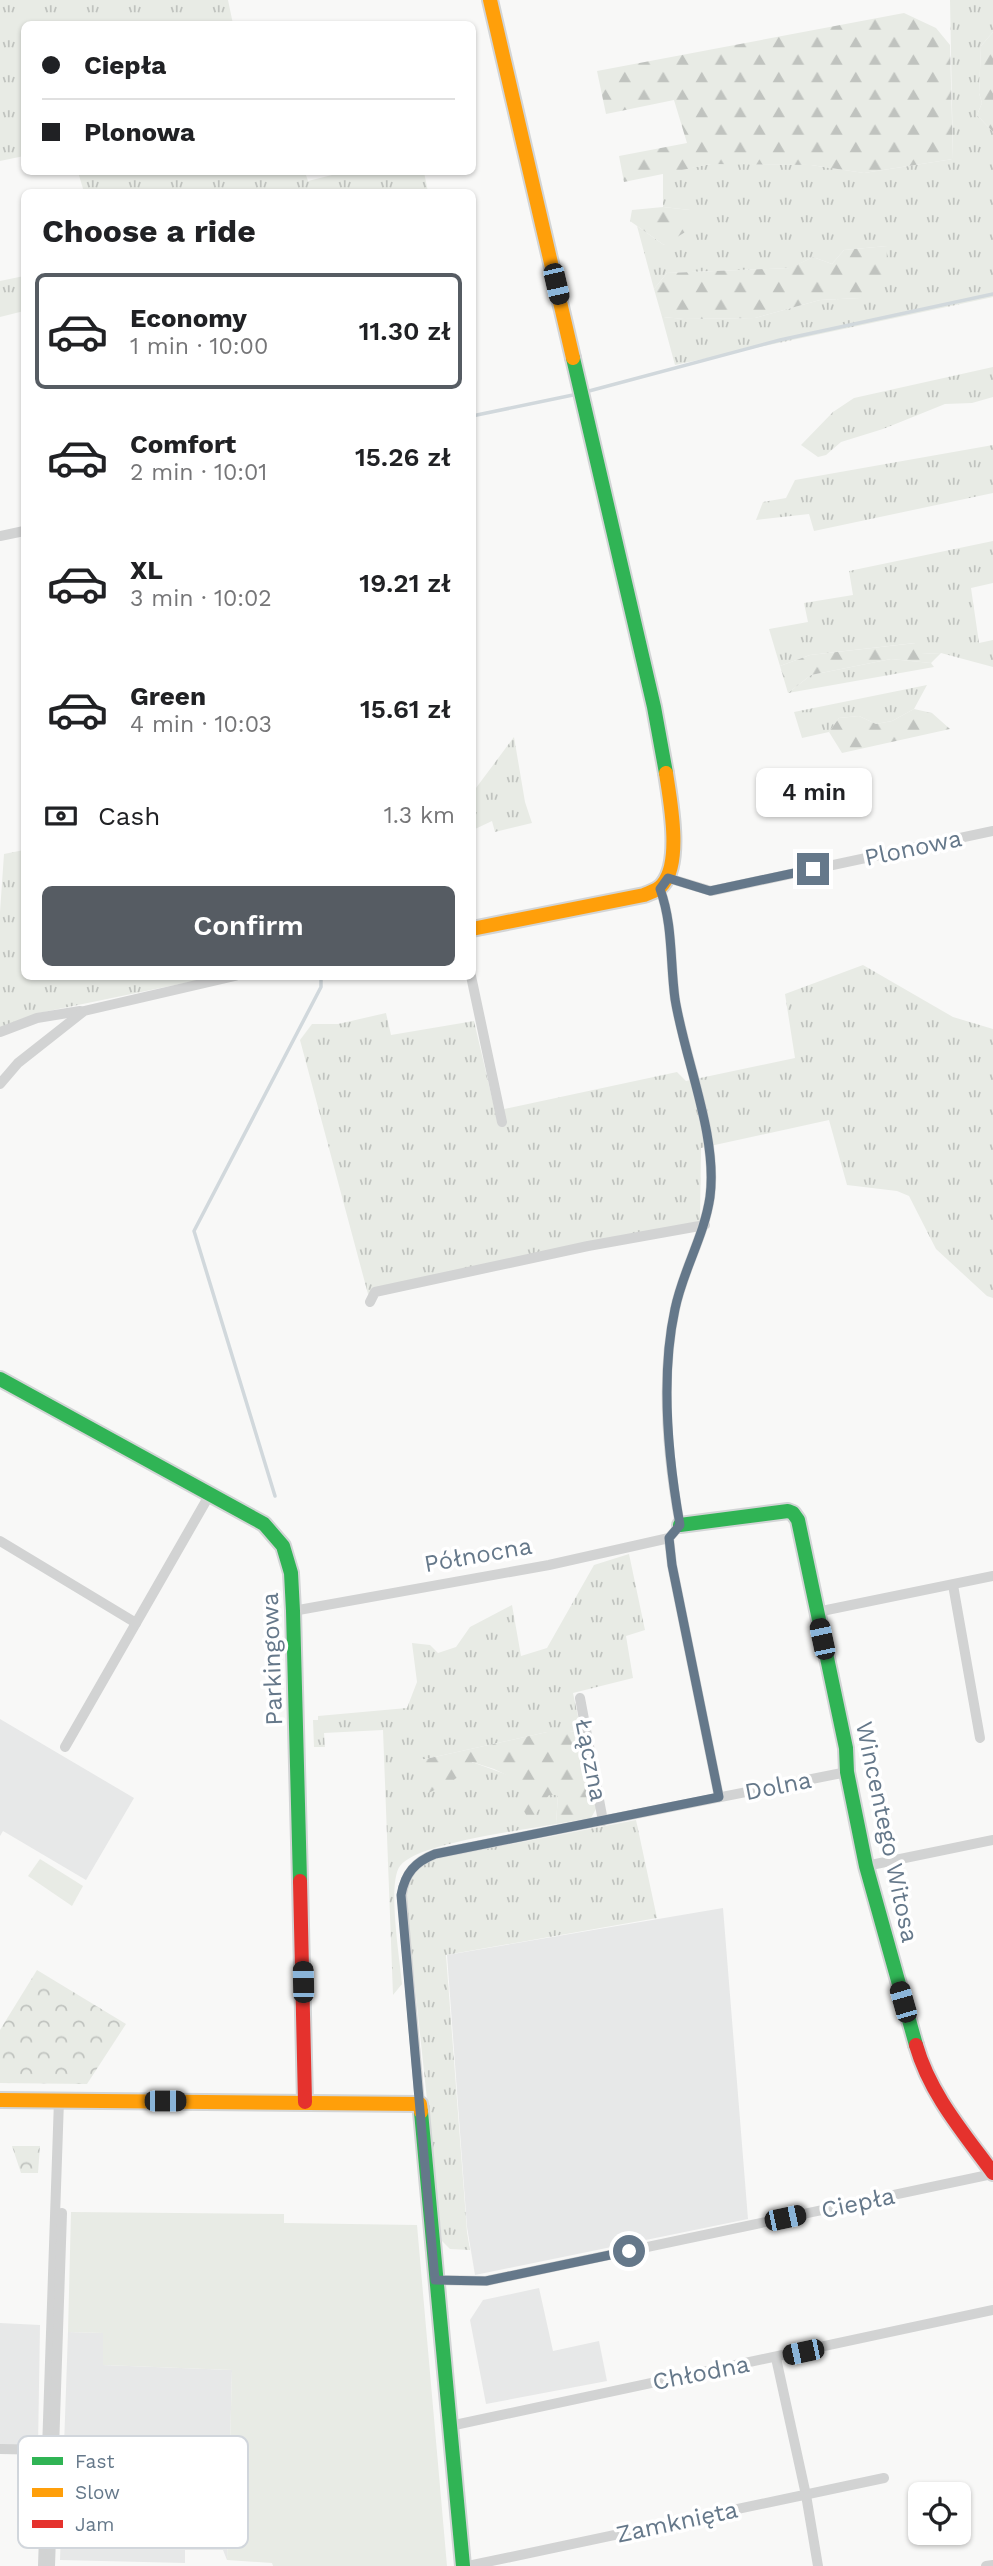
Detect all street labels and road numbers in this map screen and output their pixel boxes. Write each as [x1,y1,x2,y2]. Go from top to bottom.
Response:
street label: Plonowa [862,824,964,872]
street label: Północna [422,1532,534,1578]
street label: Parkingowa [256,1592,288,1726]
street label: Łączna [569,1716,613,1804]
street label: Wincentego Witosa [850,1719,924,1945]
street label: Dolna [742,1766,814,1806]
street label: Ciepła [819,2182,897,2224]
street label: Chłodna [650,2350,752,2396]
street label: Zamknięta [614,2495,740,2549]

